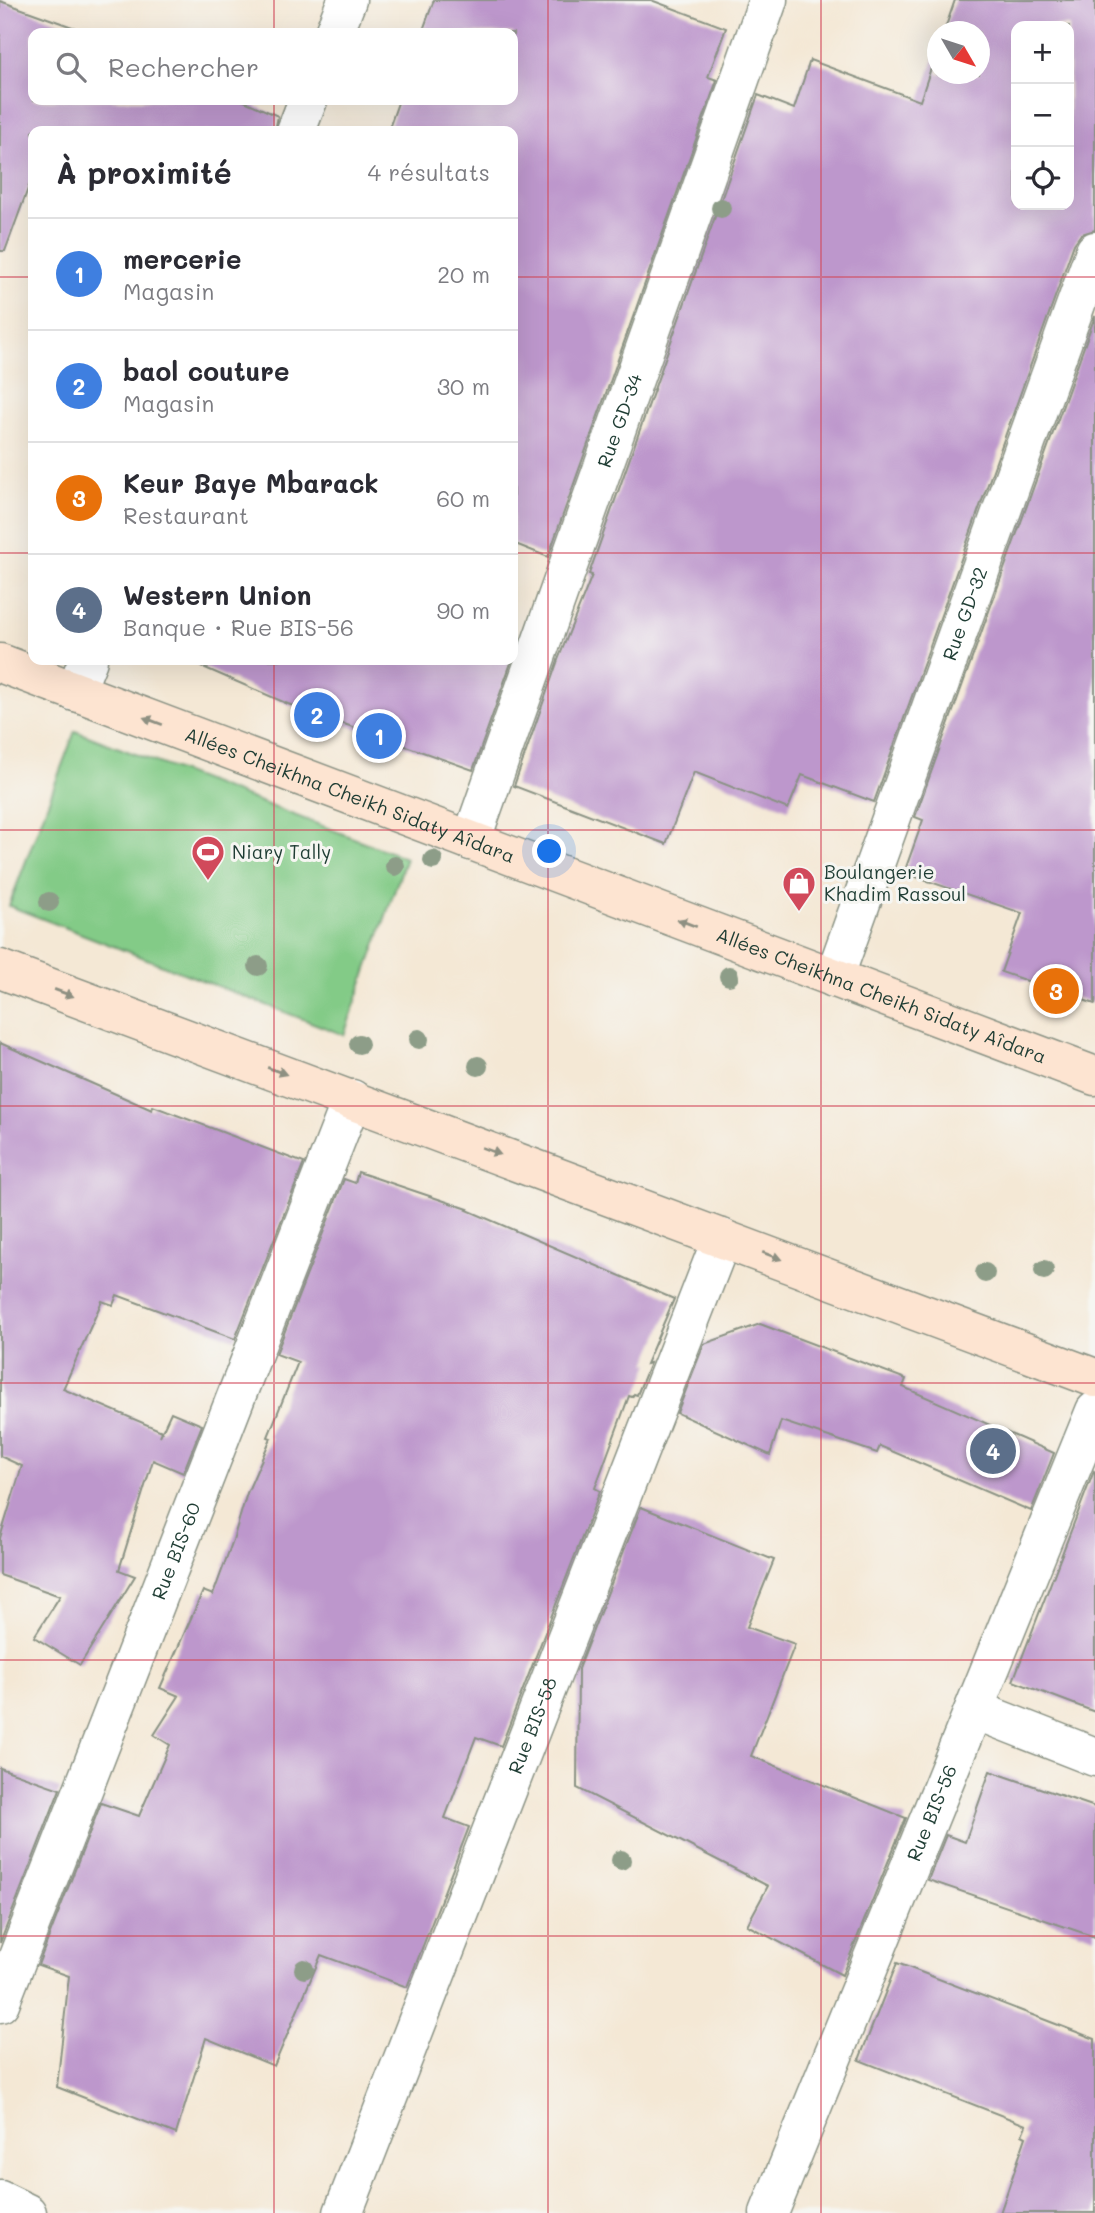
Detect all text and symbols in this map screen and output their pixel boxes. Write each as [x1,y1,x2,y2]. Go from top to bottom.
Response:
north arrow [927,21,990,84]
map controls [1011,21,1074,210]
button: + [1011,21,1074,84]
search box [28,28,518,105]
icon: search [52,48,90,86]
text: Rechercher [108,50,259,84]
button: − [1011,84,1074,147]
button: locate [1011,147,1074,210]
text: À proximité [56,152,232,192]
text: 4 résultats [368,157,490,187]
text: mercerie [123,242,242,276]
text: 1 [74,259,84,289]
text: 20 m [437,259,490,289]
text: Magasin [123,276,214,306]
text: baol couture [123,354,289,388]
street label: Rue GD-34 [591,370,647,471]
text: 2 [73,371,85,401]
text: 30 m [437,371,490,401]
text: Magasin [123,388,214,418]
text: Keur Baye Mbarack [123,466,378,500]
text: 3 [72,483,86,513]
text: 60 m [436,483,490,513]
text: Restaurant [123,500,249,530]
street label: Rue GD-32 [936,564,993,664]
text: Western Union [123,578,311,612]
text: 4 [72,595,86,625]
text: 90 m [437,595,490,625]
text: Banque · Rue BIS-56 [123,612,354,642]
pin: 2 [294,689,340,741]
pin: 1 [356,710,402,762]
one-way arrow [143,715,164,726]
street label: Allées Cheikhna Cheikh Sidaty Aîdara [182,721,519,868]
sports icon: Niary Tally [189,833,227,882]
your location [532,834,566,868]
place label: Niary Tally [232,839,331,864]
place label: Boulangerie Khadim Rassoul [824,859,966,906]
shop icon: Boulangerie Khadim Rassoul [780,864,818,913]
one-way arrow [677,917,698,928]
street label: Allées Cheikhna Cheikh Sidaty Aîdara [713,921,1050,1069]
pin: 3 [1033,965,1079,1017]
one-way arrow [54,987,75,998]
one-way arrow [267,1066,288,1077]
one-way arrow [480,1145,501,1156]
one-way arrow [762,1251,783,1262]
pin: 4 [970,1425,1016,1477]
street label: Rue BIS-60 [145,1498,206,1603]
street label: Rue BIS-58 [502,1673,562,1777]
street label: Rue BIS-56 [900,1761,962,1865]

